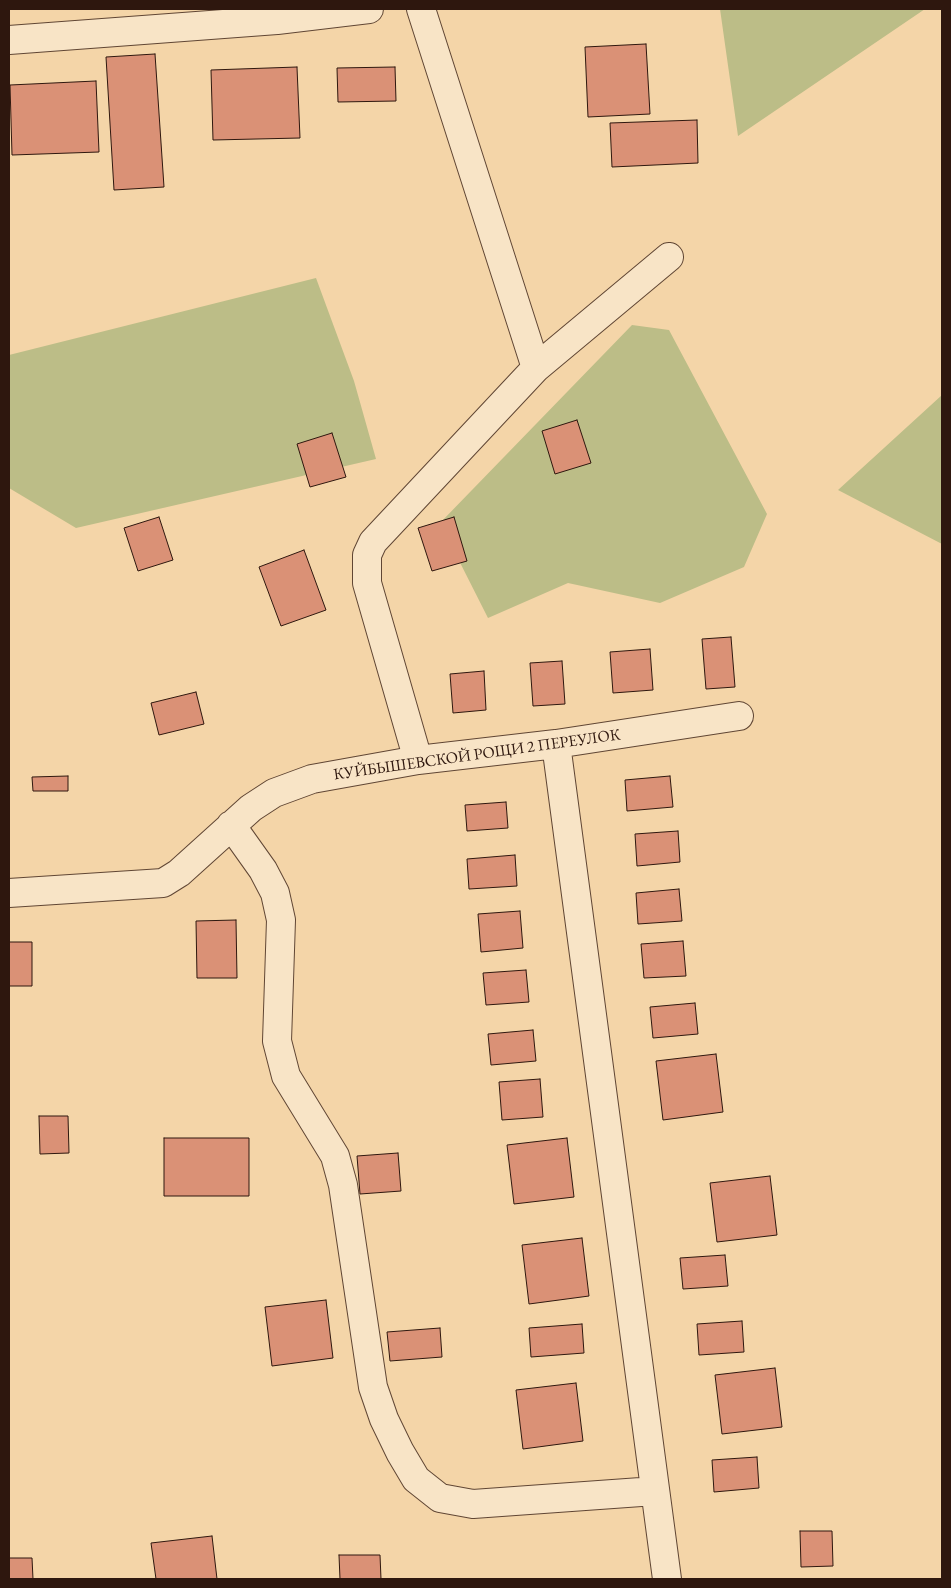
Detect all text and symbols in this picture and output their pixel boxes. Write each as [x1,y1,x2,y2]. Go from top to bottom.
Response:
street label: КУЙБЫШЕВСКОЙ РОЩИ 2 ПЕРЕУЛОК [332,725,622,785]

